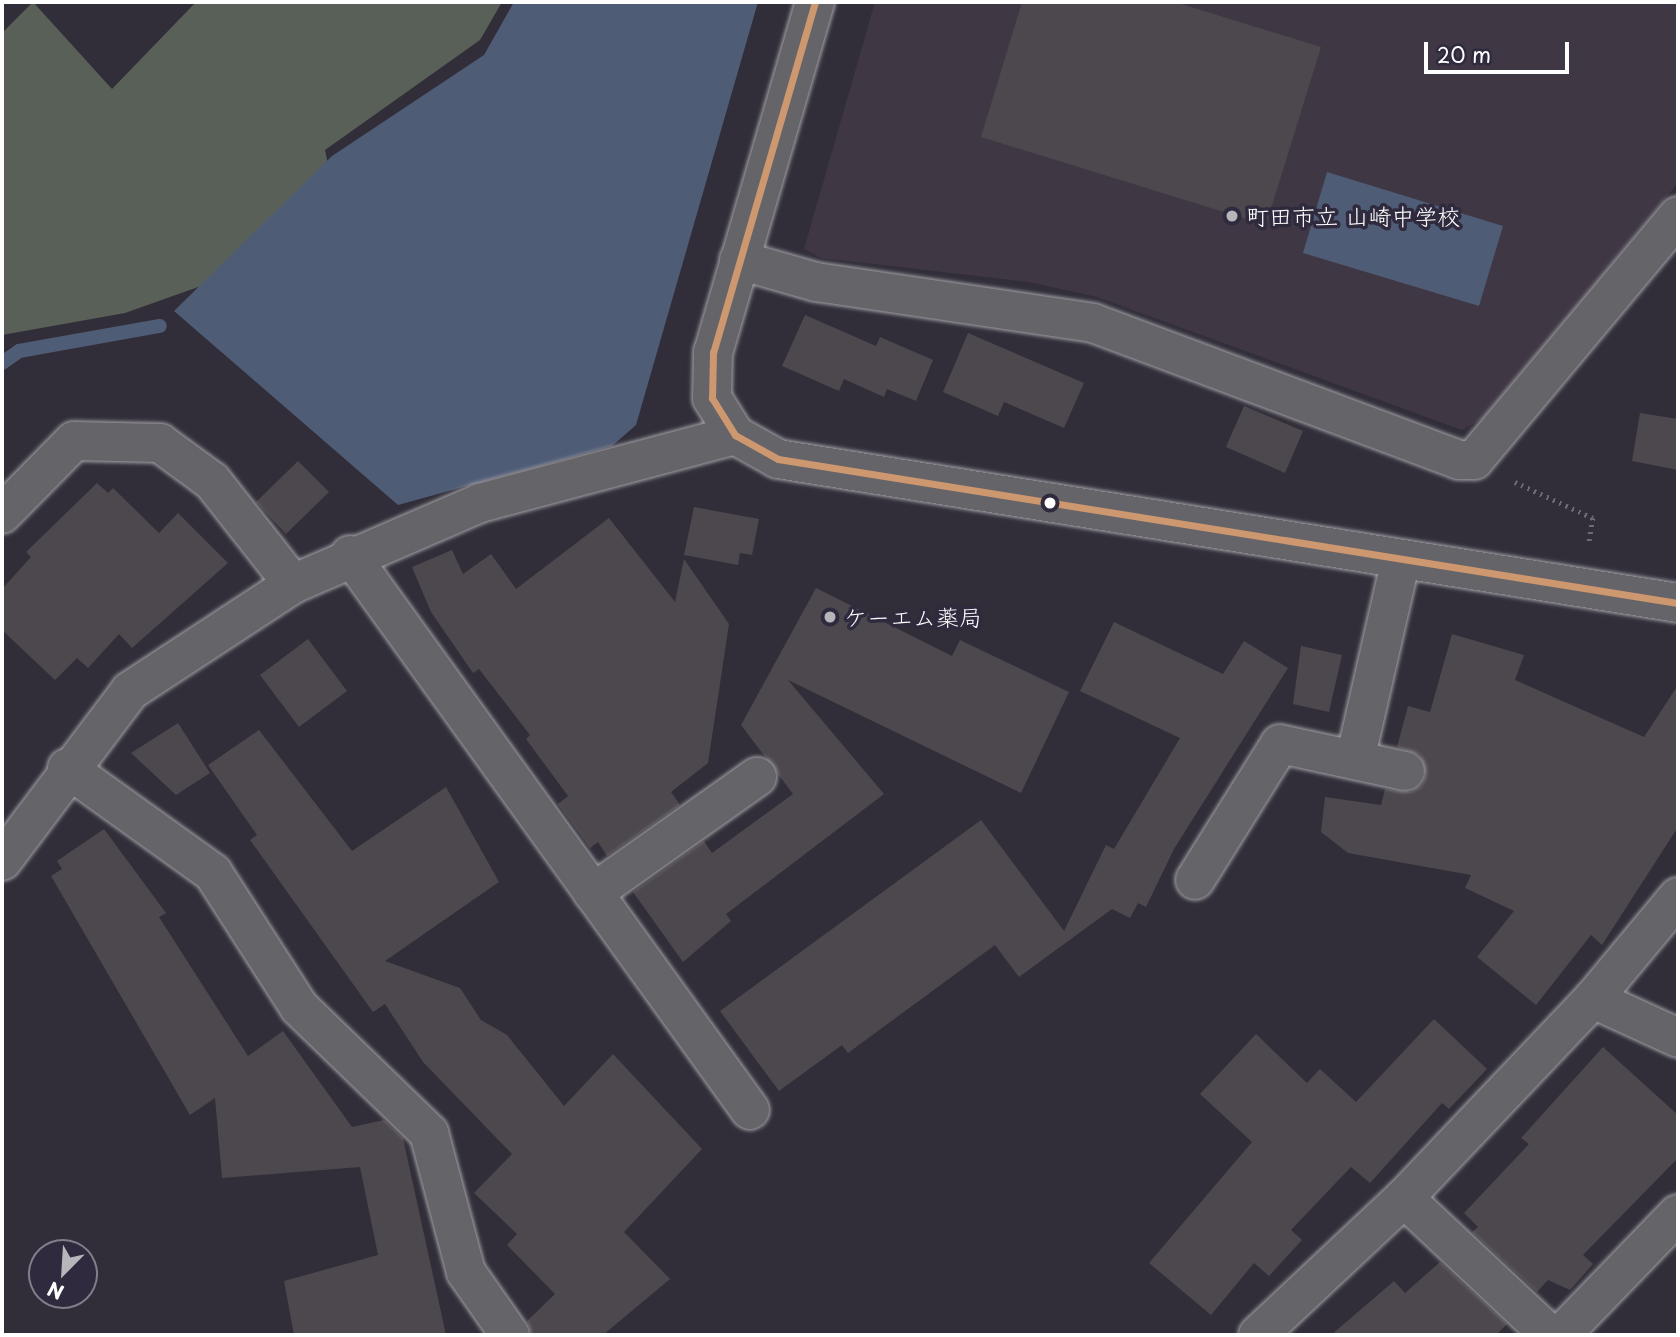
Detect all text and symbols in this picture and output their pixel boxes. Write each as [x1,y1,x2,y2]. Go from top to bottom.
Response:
scale bar [1428,28,1573,72]
text: 20 m [1437,38,1491,70]
place label: 町田市立 山崎中学校 [1246,202,1460,230]
marker: 町田市立 山崎中学校 [1224,208,1240,224]
unlabelled marker [1043,496,1057,510]
place label: ケーエム薬局 [844,603,982,631]
marker: ケーエム薬局 [822,609,838,625]
north arrow [28,1239,98,1309]
text: N [43,1276,68,1307]

